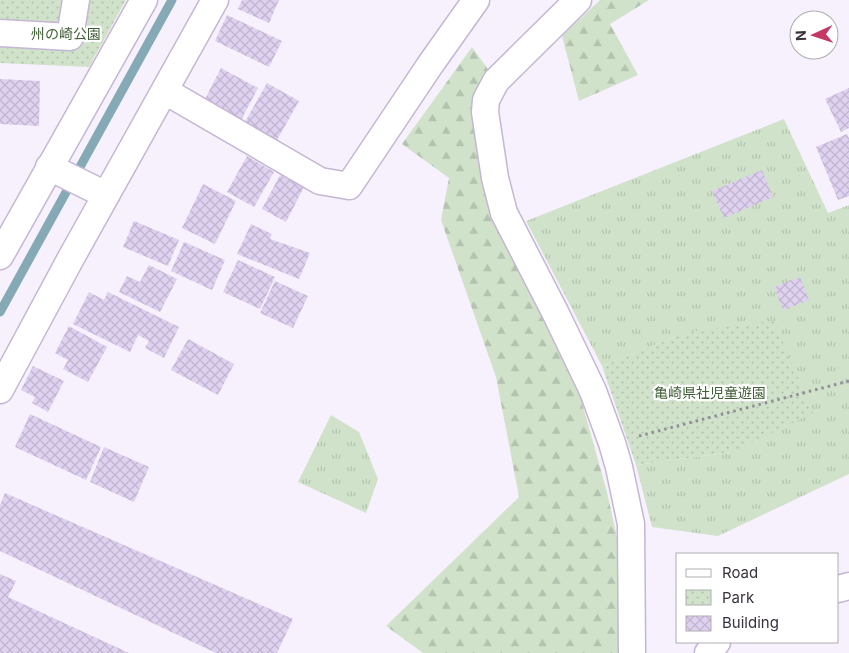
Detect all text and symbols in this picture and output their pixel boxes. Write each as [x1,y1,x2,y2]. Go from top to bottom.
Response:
north arrow [789,10,839,60]
park label: 州の崎公園 [31,25,101,42]
text: N [792,30,809,41]
park label: 亀崎県社児童遊園 [654,384,766,401]
legend [676,553,839,643]
text: Road [722,563,758,582]
text: Park [722,588,755,607]
text: Building [722,613,779,632]

